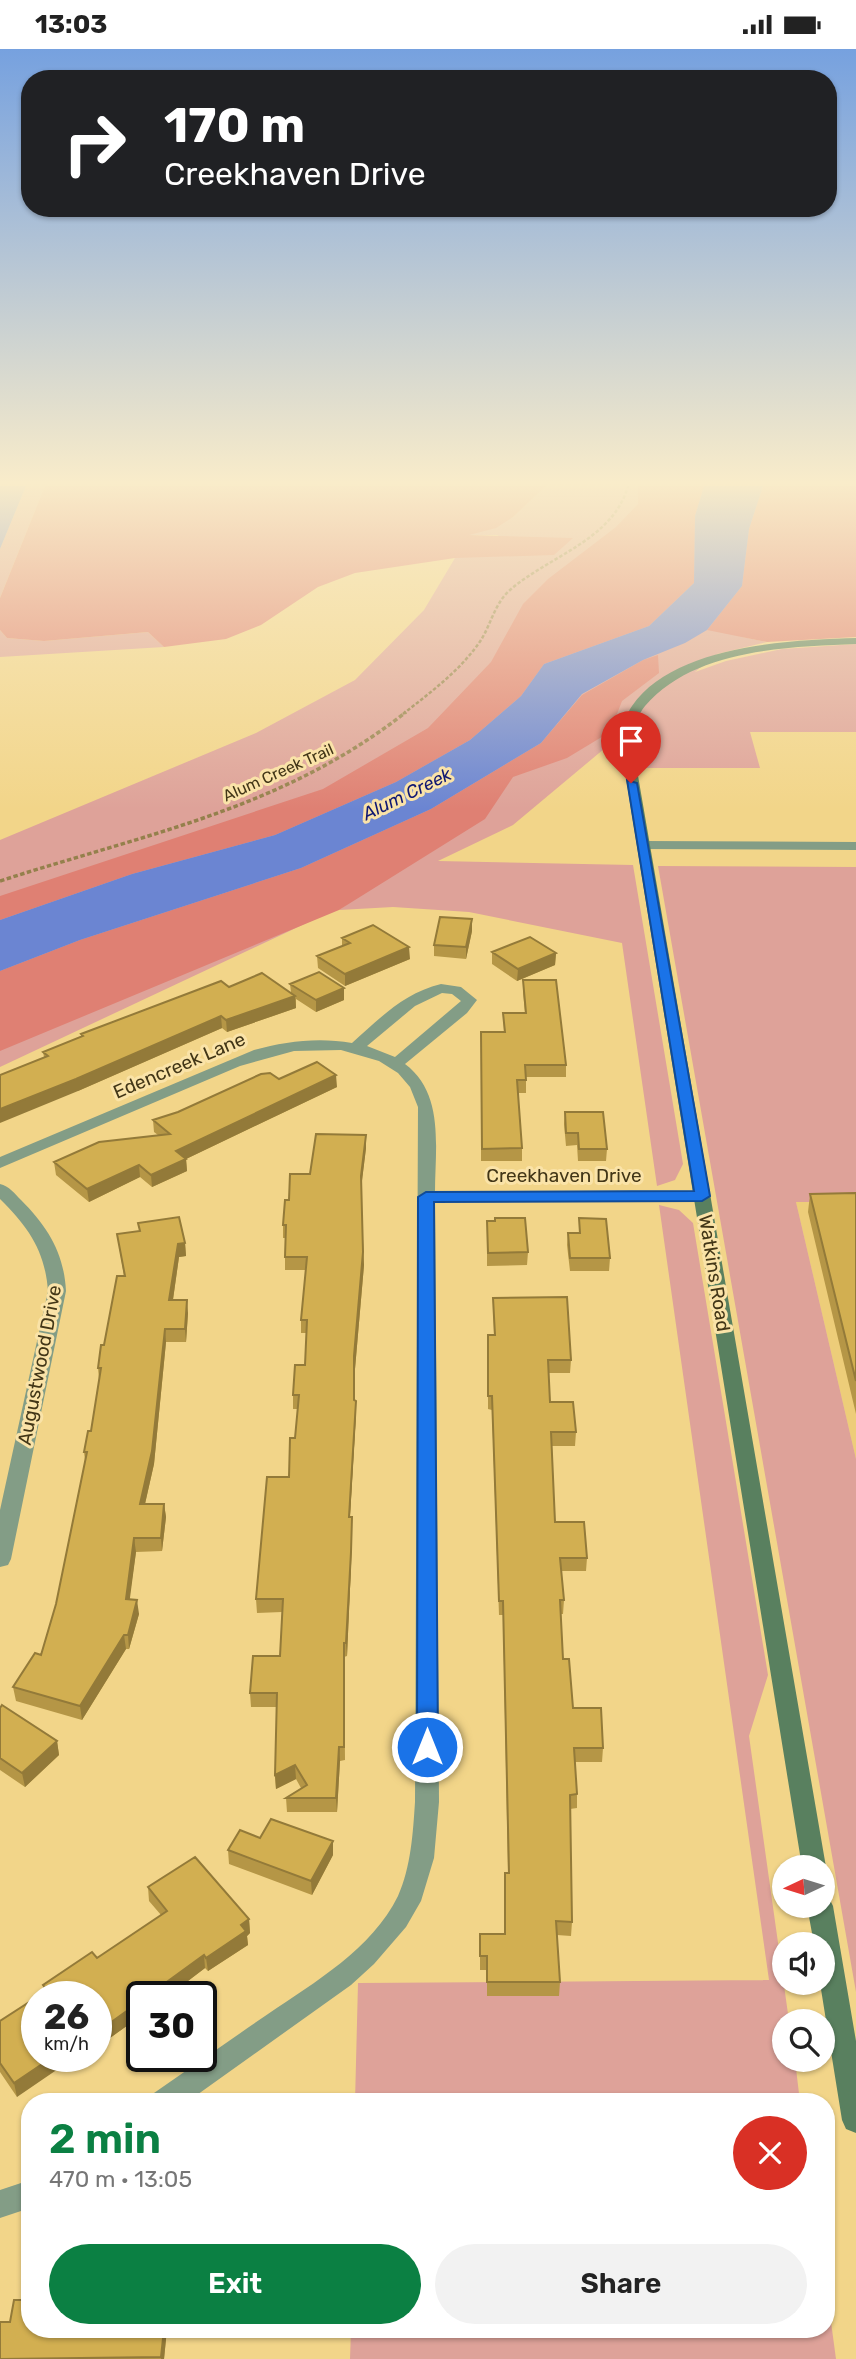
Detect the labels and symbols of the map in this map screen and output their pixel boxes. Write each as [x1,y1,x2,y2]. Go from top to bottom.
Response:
pin [601,711,661,783]
street label: Alum Creek Trail [220,740,336,805]
water label: Alum Creek [358,763,456,825]
street label: Edencreek Lane [110,1027,249,1104]
street label: Creekhaven Drive [486,1164,642,1187]
street label: Watkins Road [694,1213,735,1333]
street label: Augustwood Drive [13,1283,66,1447]
position arrow [390,1710,464,1784]
north arrow [772,1855,835,1918]
speed limit sign: 30 [126,1981,217,2072]

